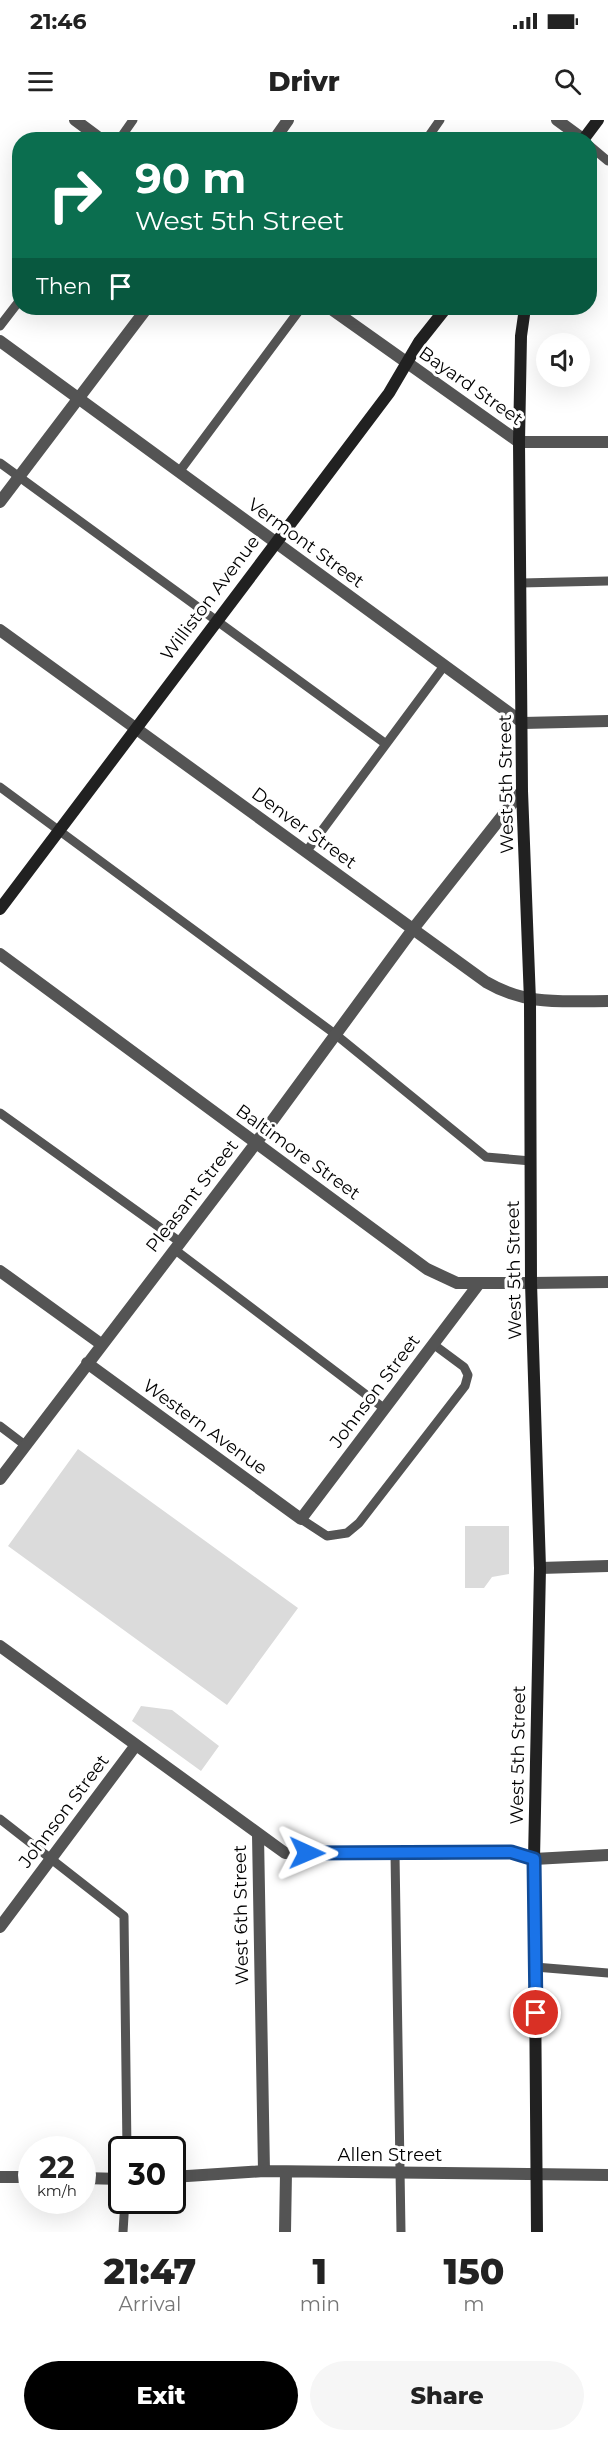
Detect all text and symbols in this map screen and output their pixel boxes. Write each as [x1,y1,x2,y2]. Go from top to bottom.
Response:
text: 21:46 [30,8,87,35]
icon: menu [24,65,57,98]
text: Drivr [268,65,340,98]
icon: search [551,65,584,98]
text: 90 m [135,152,246,204]
icon: right [36,156,114,234]
text: West 5th Street [135,204,344,237]
icon: arrive [104,270,137,303]
text: Then [36,273,92,300]
map controls [536,333,590,387]
button: sound [536,333,590,387]
street label: Bayard Street [415,342,527,430]
street label: Vermont Street [243,493,369,593]
street label: Williston Avenue [156,531,264,665]
street label: West 5th Street [494,714,518,854]
street label: Denver Street [247,783,361,873]
street label: Baltimore Street [231,1099,365,1205]
street label: Pleasant Street [141,1135,243,1257]
street label: West 5th Street [502,1200,526,1340]
street label: Johnson Street [325,1330,425,1453]
street label: Western Avenue [139,1374,272,1480]
street label: West 5th Street [506,1685,530,1825]
street label: Johnson Street [14,1750,114,1873]
position arrow [275,1821,339,1885]
street label: West 6th Street [229,1845,253,1985]
pin [510,1987,561,2038]
icon: arrive [519,1996,552,2029]
speed limit sign: 30 [108,2136,186,2214]
street label: Allen Street [338,2144,442,2166]
text: 22 [39,2149,75,2186]
text: km/h [37,2181,77,2200]
text: 21:47 [103,2249,196,2293]
text: 1 [313,2249,327,2293]
text: 150 [443,2249,505,2293]
text: Arrival [118,2292,181,2316]
text: min [300,2292,340,2316]
text: m [463,2292,485,2316]
button: Exit [24,2361,298,2430]
button: Share [310,2361,584,2430]

